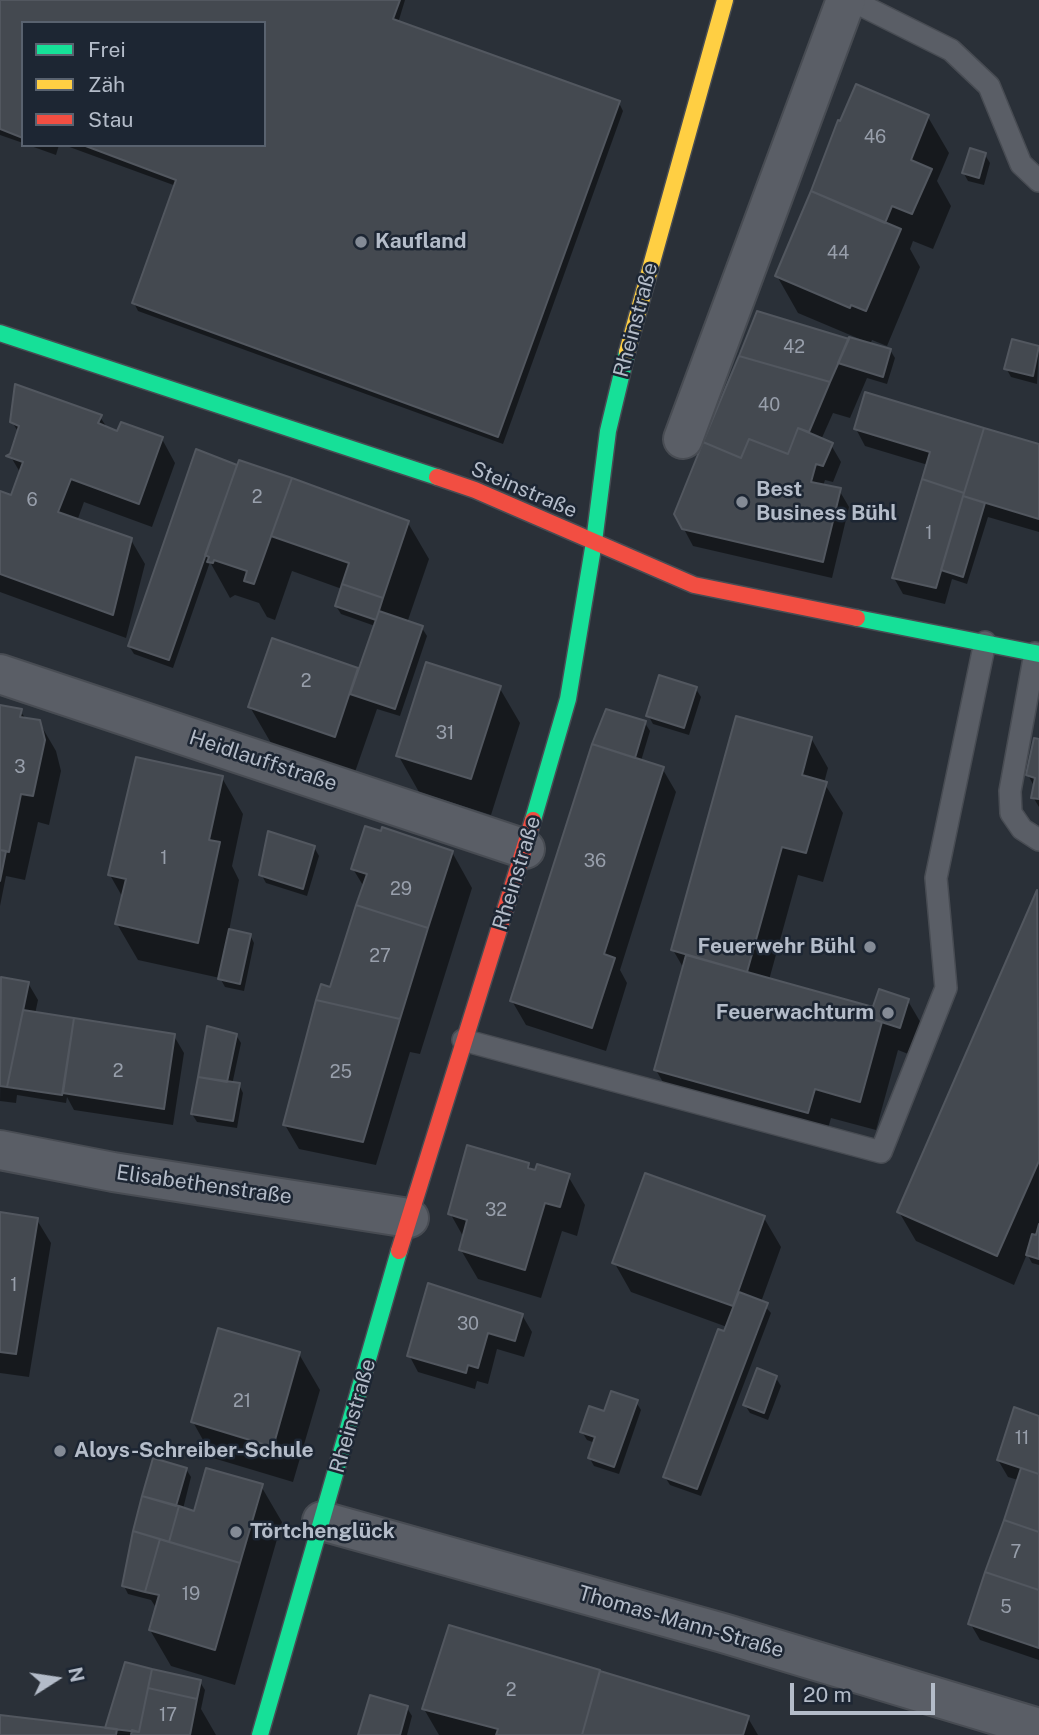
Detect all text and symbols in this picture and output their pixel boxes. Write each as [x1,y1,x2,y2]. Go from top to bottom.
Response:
legend [21,21,266,147]
text: Frei [88,37,126,62]
text: Zäh [88,72,125,97]
text: Stau [88,107,134,132]
house number: 46 [864,126,886,148]
place label: Kaufland [375,229,466,255]
marker: Kaufland [353,234,369,250]
house number: 44 [827,242,849,264]
street label: Rheinstraße [609,260,663,380]
house number: 42 [783,336,805,358]
house number: 40 [758,394,780,416]
street label: Steinstraße [467,456,581,524]
place label: Best Business Bühl [756,477,897,527]
house number: 2 [252,486,262,508]
house number: 6 [26,489,38,511]
marker: Best Business Bühl [734,494,750,510]
house number: 1 [925,522,933,544]
house number: 2 [301,670,311,692]
house number: 31 [436,722,454,744]
street label: Heidlauffstraße [186,725,340,797]
house number: 3 [14,756,26,778]
street label: Rheinstraße [488,813,546,933]
house number: 1 [160,847,168,869]
house number: 36 [584,850,606,872]
house number: 29 [390,878,412,900]
place label: Feuerwehr Bühl [698,934,856,960]
marker: Feuerwehr Bühl [862,939,878,955]
house number: 27 [369,945,391,967]
place label: Feuerwachturm [716,1000,874,1026]
marker: Feuerwachturm [880,1005,896,1021]
house number: 2 [113,1060,123,1082]
house number: 25 [330,1061,352,1083]
street label: Elisabethenstraße [115,1160,293,1210]
house number: 32 [485,1199,507,1221]
house number: 1 [10,1274,18,1296]
house number: 30 [457,1313,479,1335]
street label: Rheinstraße [325,1356,381,1476]
house number: 21 [233,1390,251,1412]
house number: 11 [1015,1427,1029,1449]
place label: Aloys-Schreiber-Schule [74,1438,314,1464]
marker: Aloys-Schreiber-Schule [52,1443,68,1459]
place label: Törtchenglück [250,1519,395,1545]
marker: Törtchenglück [228,1524,244,1540]
house number: 7 [1011,1541,1021,1563]
street label: Thomas-Mann-Straße [575,1581,787,1663]
house number: 19 [182,1583,200,1605]
house number: 5 [1000,1596,1012,1618]
north arrow [21,1644,91,1714]
text: N [64,1665,89,1684]
scale bar [794,1668,939,1712]
house number: 2 [506,1679,516,1701]
text: 20 m [803,1682,852,1707]
house number: 17 [159,1704,177,1726]

